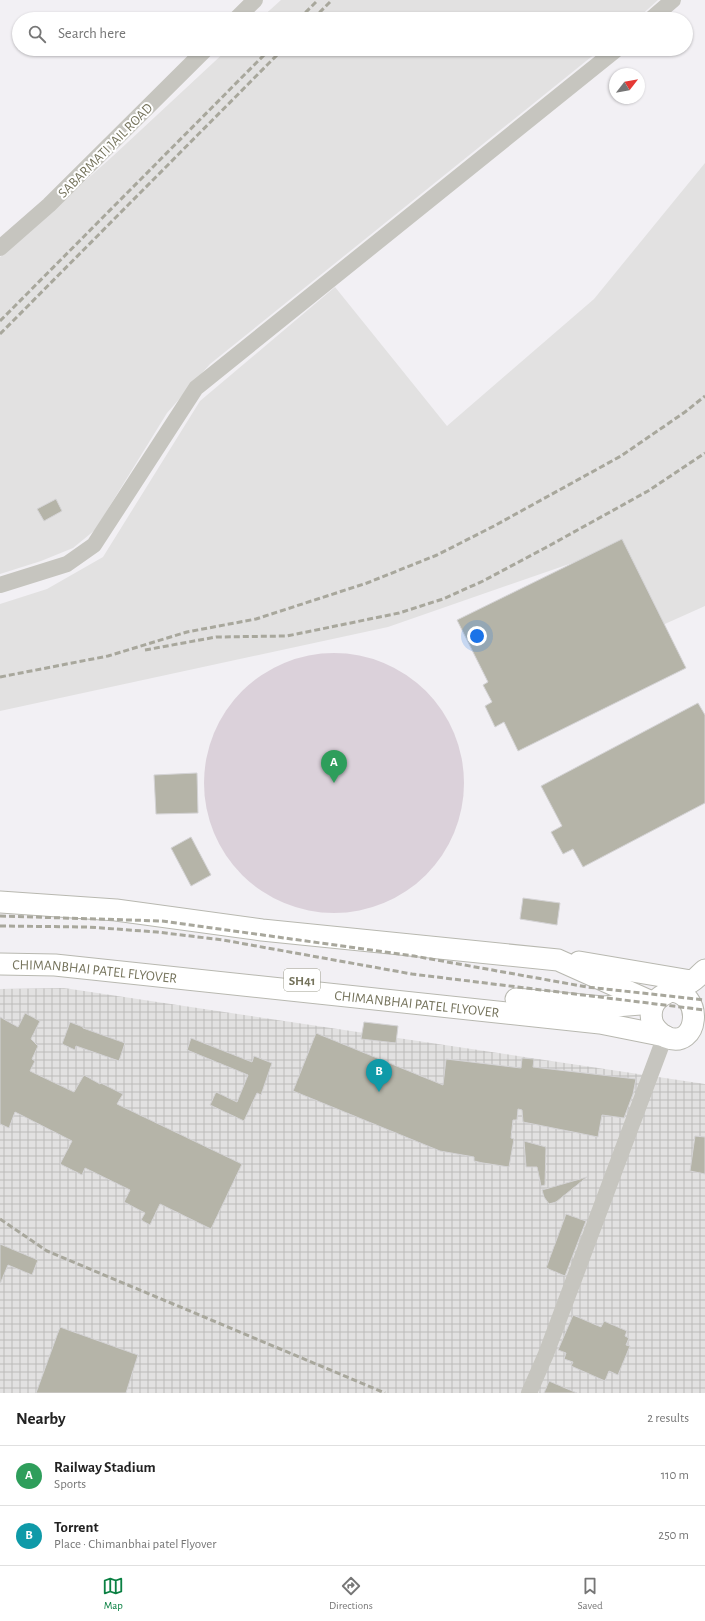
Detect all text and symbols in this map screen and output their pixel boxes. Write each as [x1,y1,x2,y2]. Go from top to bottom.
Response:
search box [12,12,693,56]
icon: search [26,23,48,45]
text: Search here [58,26,126,41]
north arrow [609,68,645,104]
street label: SABARMATI JAIL ROAD [56,101,156,201]
your location [467,626,487,646]
pin: A [321,750,347,783]
street label: CHIMANBHAI PATEL FLYOVER [12,958,178,986]
road number: SH41 [284,969,320,991]
street label: CHIMANBHAI PATEL FLYOVER [334,989,500,1020]
pin: B [366,1059,392,1092]
text: Nearby [16,1410,66,1427]
text: 2 results [647,1412,689,1425]
text: Railway Stadium [54,1460,156,1475]
text: A [25,1469,33,1482]
text: 110 m [661,1469,689,1482]
text: Sports [54,1478,86,1491]
text: Torrent [54,1520,98,1535]
text: B [25,1529,33,1542]
text: 250 m [658,1529,689,1542]
text: Place · Chimanbhai patel Flyover [54,1538,216,1551]
tab: Map [102,1575,124,1612]
tab: Directions [329,1575,373,1612]
tab: Saved [577,1575,603,1612]

